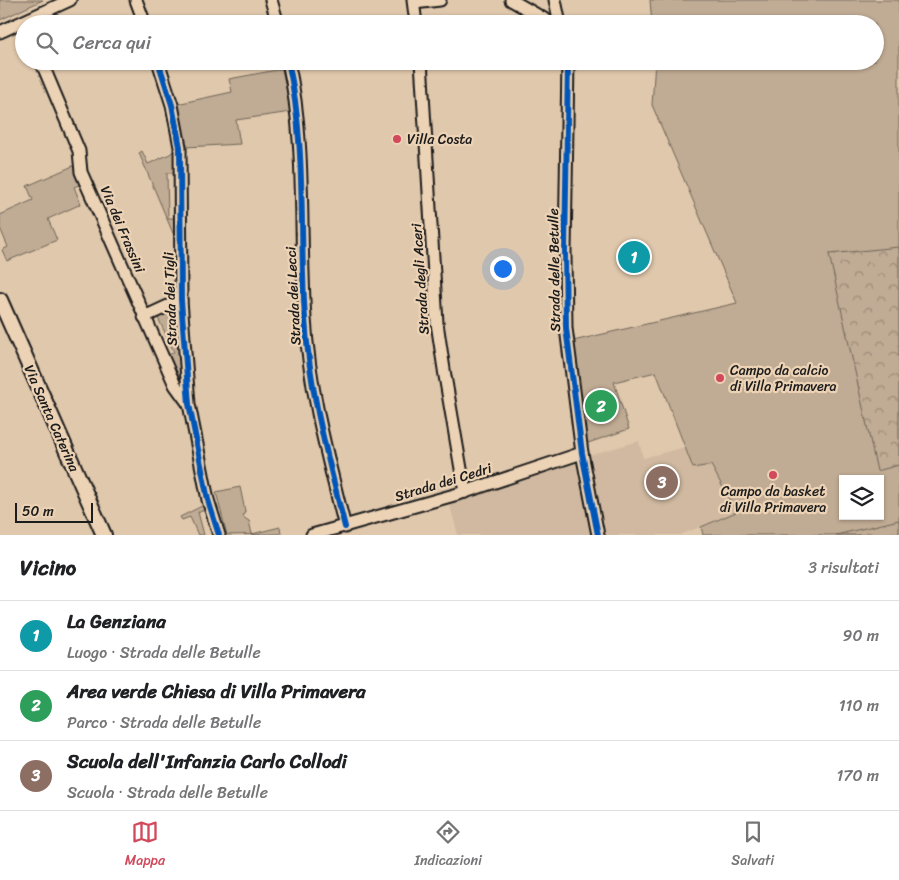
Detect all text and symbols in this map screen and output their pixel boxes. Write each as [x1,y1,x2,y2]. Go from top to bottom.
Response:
search box [15,15,884,70]
text: Cerca qui [73,26,151,59]
icon: search [33,29,61,57]
place label: Villa Costa [407,127,472,152]
marker: Villa Costa [391,133,403,145]
street label: Via dei Frassini [93,182,153,278]
street label: Strada delle Betulle [541,208,568,332]
street label: Strada degli Aceri [404,221,437,335]
pin: 1 [618,238,650,276]
street label: Strada dei Lecci [278,245,309,346]
street label: Strada dei Tigli [156,250,185,346]
your location [490,256,516,282]
place label: Campo da calcio di Villa Primavera [730,358,837,399]
street label: Via Santa Caterina [17,361,87,477]
marker: Campo da calcio di Villa Primavera [714,372,726,384]
pin: 2 [585,387,617,425]
street label: Strada dei Cedri [392,456,496,509]
pin: 3 [646,463,678,501]
marker: Campo da basket di Villa Primavera [767,469,779,481]
map controls [839,475,884,520]
button: layers [839,475,884,520]
place label: Campo da basket di Villa Primavera [720,479,826,520]
text: 50 m [22,499,54,524]
scale bar [15,500,92,523]
text: Vicino [20,549,76,587]
text: 3 risultati [808,553,879,582]
text: La Genziana [67,605,166,638]
text: 1 [33,621,39,650]
text: 90 m [843,621,879,650]
text: Luogo · Strada delle Betulle [67,638,261,667]
text: Area verde Chiesa di Villa Primavera [67,675,366,708]
text: 2 [31,691,41,720]
text: 110 m [839,691,879,720]
text: Parco · Strada delle Betulle [67,708,261,737]
text: Scuola dell'Infanzia Carlo Collodi [67,745,347,778]
text: 3 [32,761,40,790]
text: 170 m [836,761,879,790]
text: Scuola · Strada delle Betulle [67,778,268,807]
tab: Mappa [125,818,165,873]
tab: Indicazioni [414,818,482,873]
tab: Salvati [731,818,774,873]

